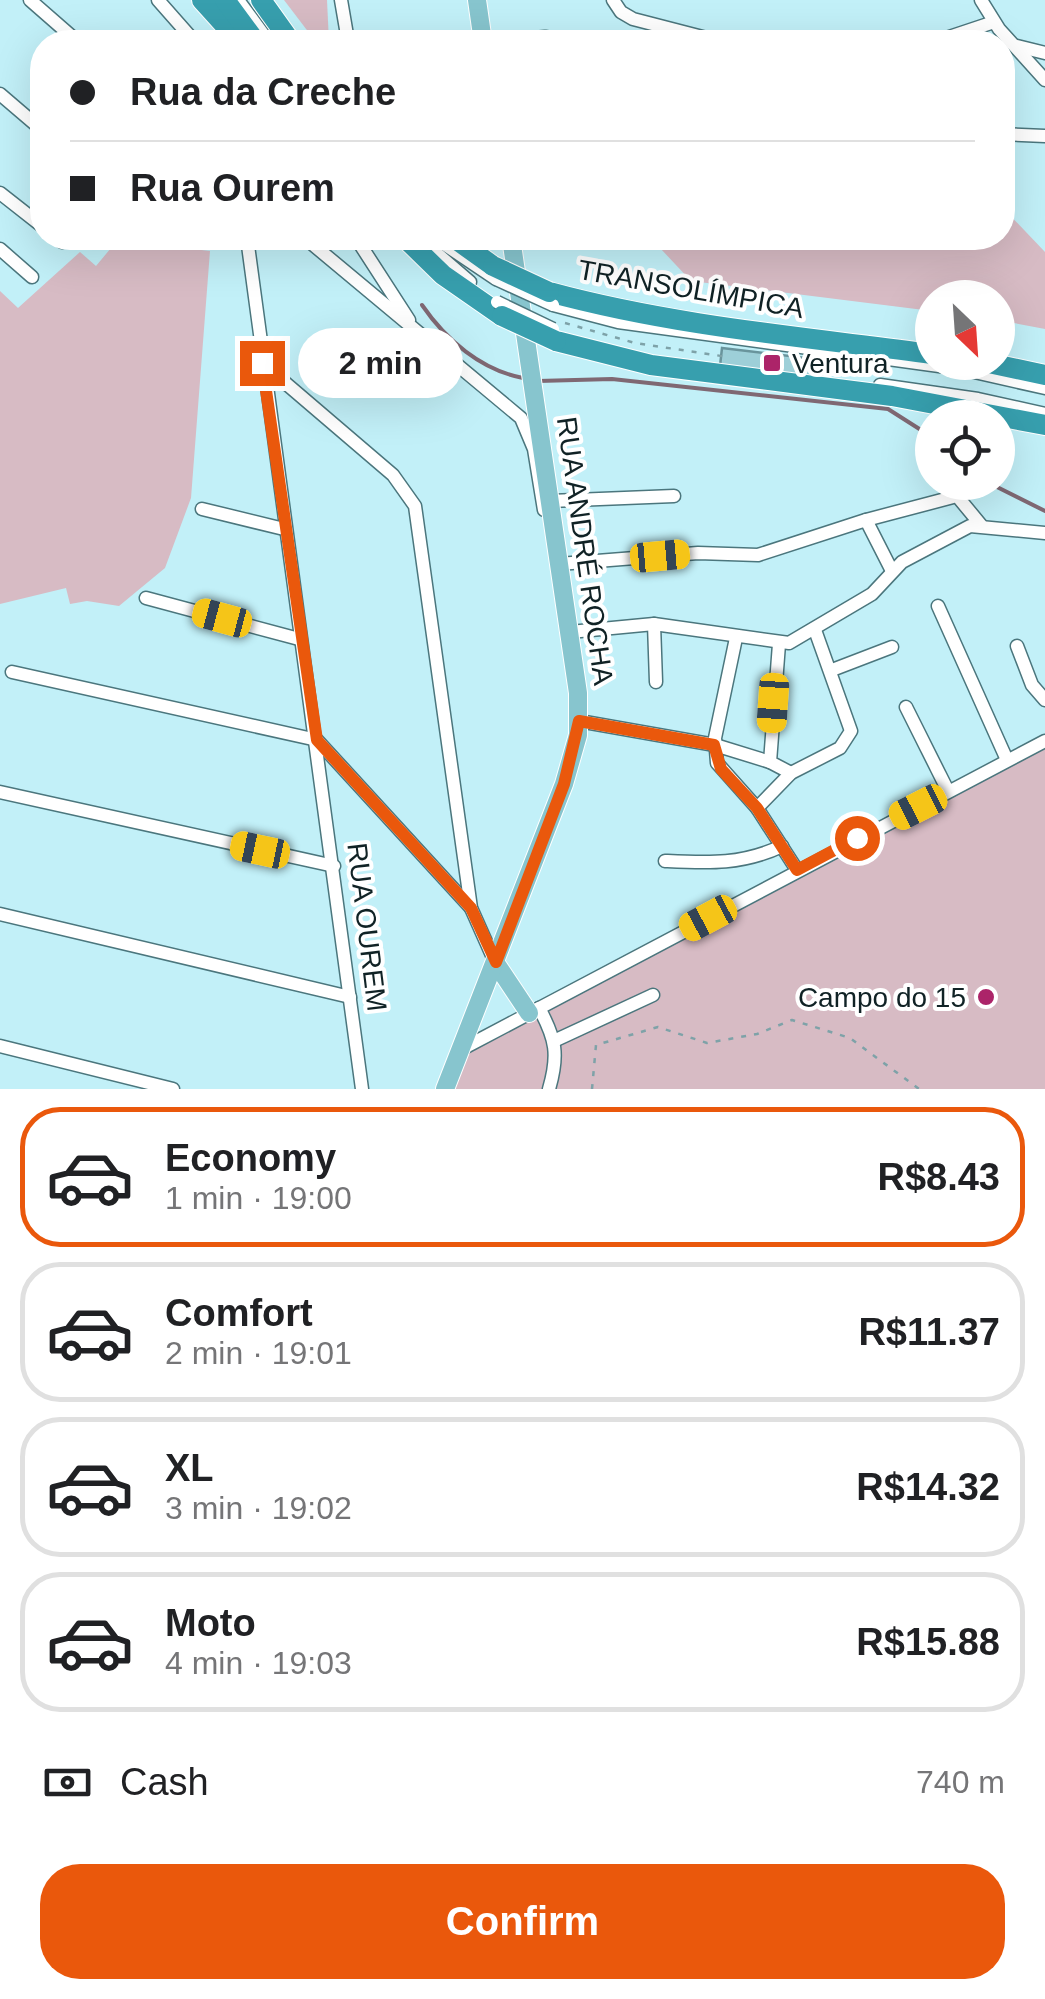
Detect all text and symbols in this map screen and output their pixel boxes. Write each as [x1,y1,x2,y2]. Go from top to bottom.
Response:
text: Rua da Creche [130,71,396,113]
text: Rua Ourem [130,167,335,209]
street label: TRANSOLÍMPICA [576,254,807,324]
north arrow [915,280,1015,380]
map controls [915,280,1015,500]
callout: 2 min [297,328,462,398]
route end [240,341,285,386]
text: 2 min [339,345,422,381]
place label: Ventura [792,348,889,379]
marker: Ventura [761,352,783,374]
button: locate [915,400,1015,500]
street label: RUA ANDRÉ ROCHA [551,415,619,688]
car [629,538,691,574]
car [189,596,255,640]
car [756,672,790,734]
car [884,780,952,834]
route start [835,816,880,861]
car [228,829,292,871]
street label: RUA OUREM [341,841,393,1013]
car [674,891,742,945]
place label: Campo do 15 [798,982,966,1013]
marker: Campo do 15 [975,986,997,1008]
icon: car [45,1132,135,1222]
text: Economy [165,1137,336,1179]
text: R$8.43 [877,1156,1000,1198]
text: 1 min · 19:00 [165,1180,352,1216]
icon: car [45,1287,135,1377]
text: Comfort [165,1292,313,1334]
text: R$11.37 [858,1311,1000,1353]
text: 2 min · 19:01 [165,1335,352,1371]
icon: car [45,1442,135,1532]
text: XL [165,1447,214,1489]
text: R$14.32 [856,1466,1000,1508]
text: 3 min · 19:02 [165,1490,352,1526]
icon: car [45,1597,135,1687]
text: Moto [165,1602,256,1644]
text: R$15.88 [856,1621,1000,1663]
text: 4 min · 19:03 [165,1645,352,1681]
icon: cash [40,1755,95,1810]
text: Cash [120,1761,209,1803]
text: 740 m [916,1764,1005,1800]
button: Confirm [40,1864,1005,1979]

